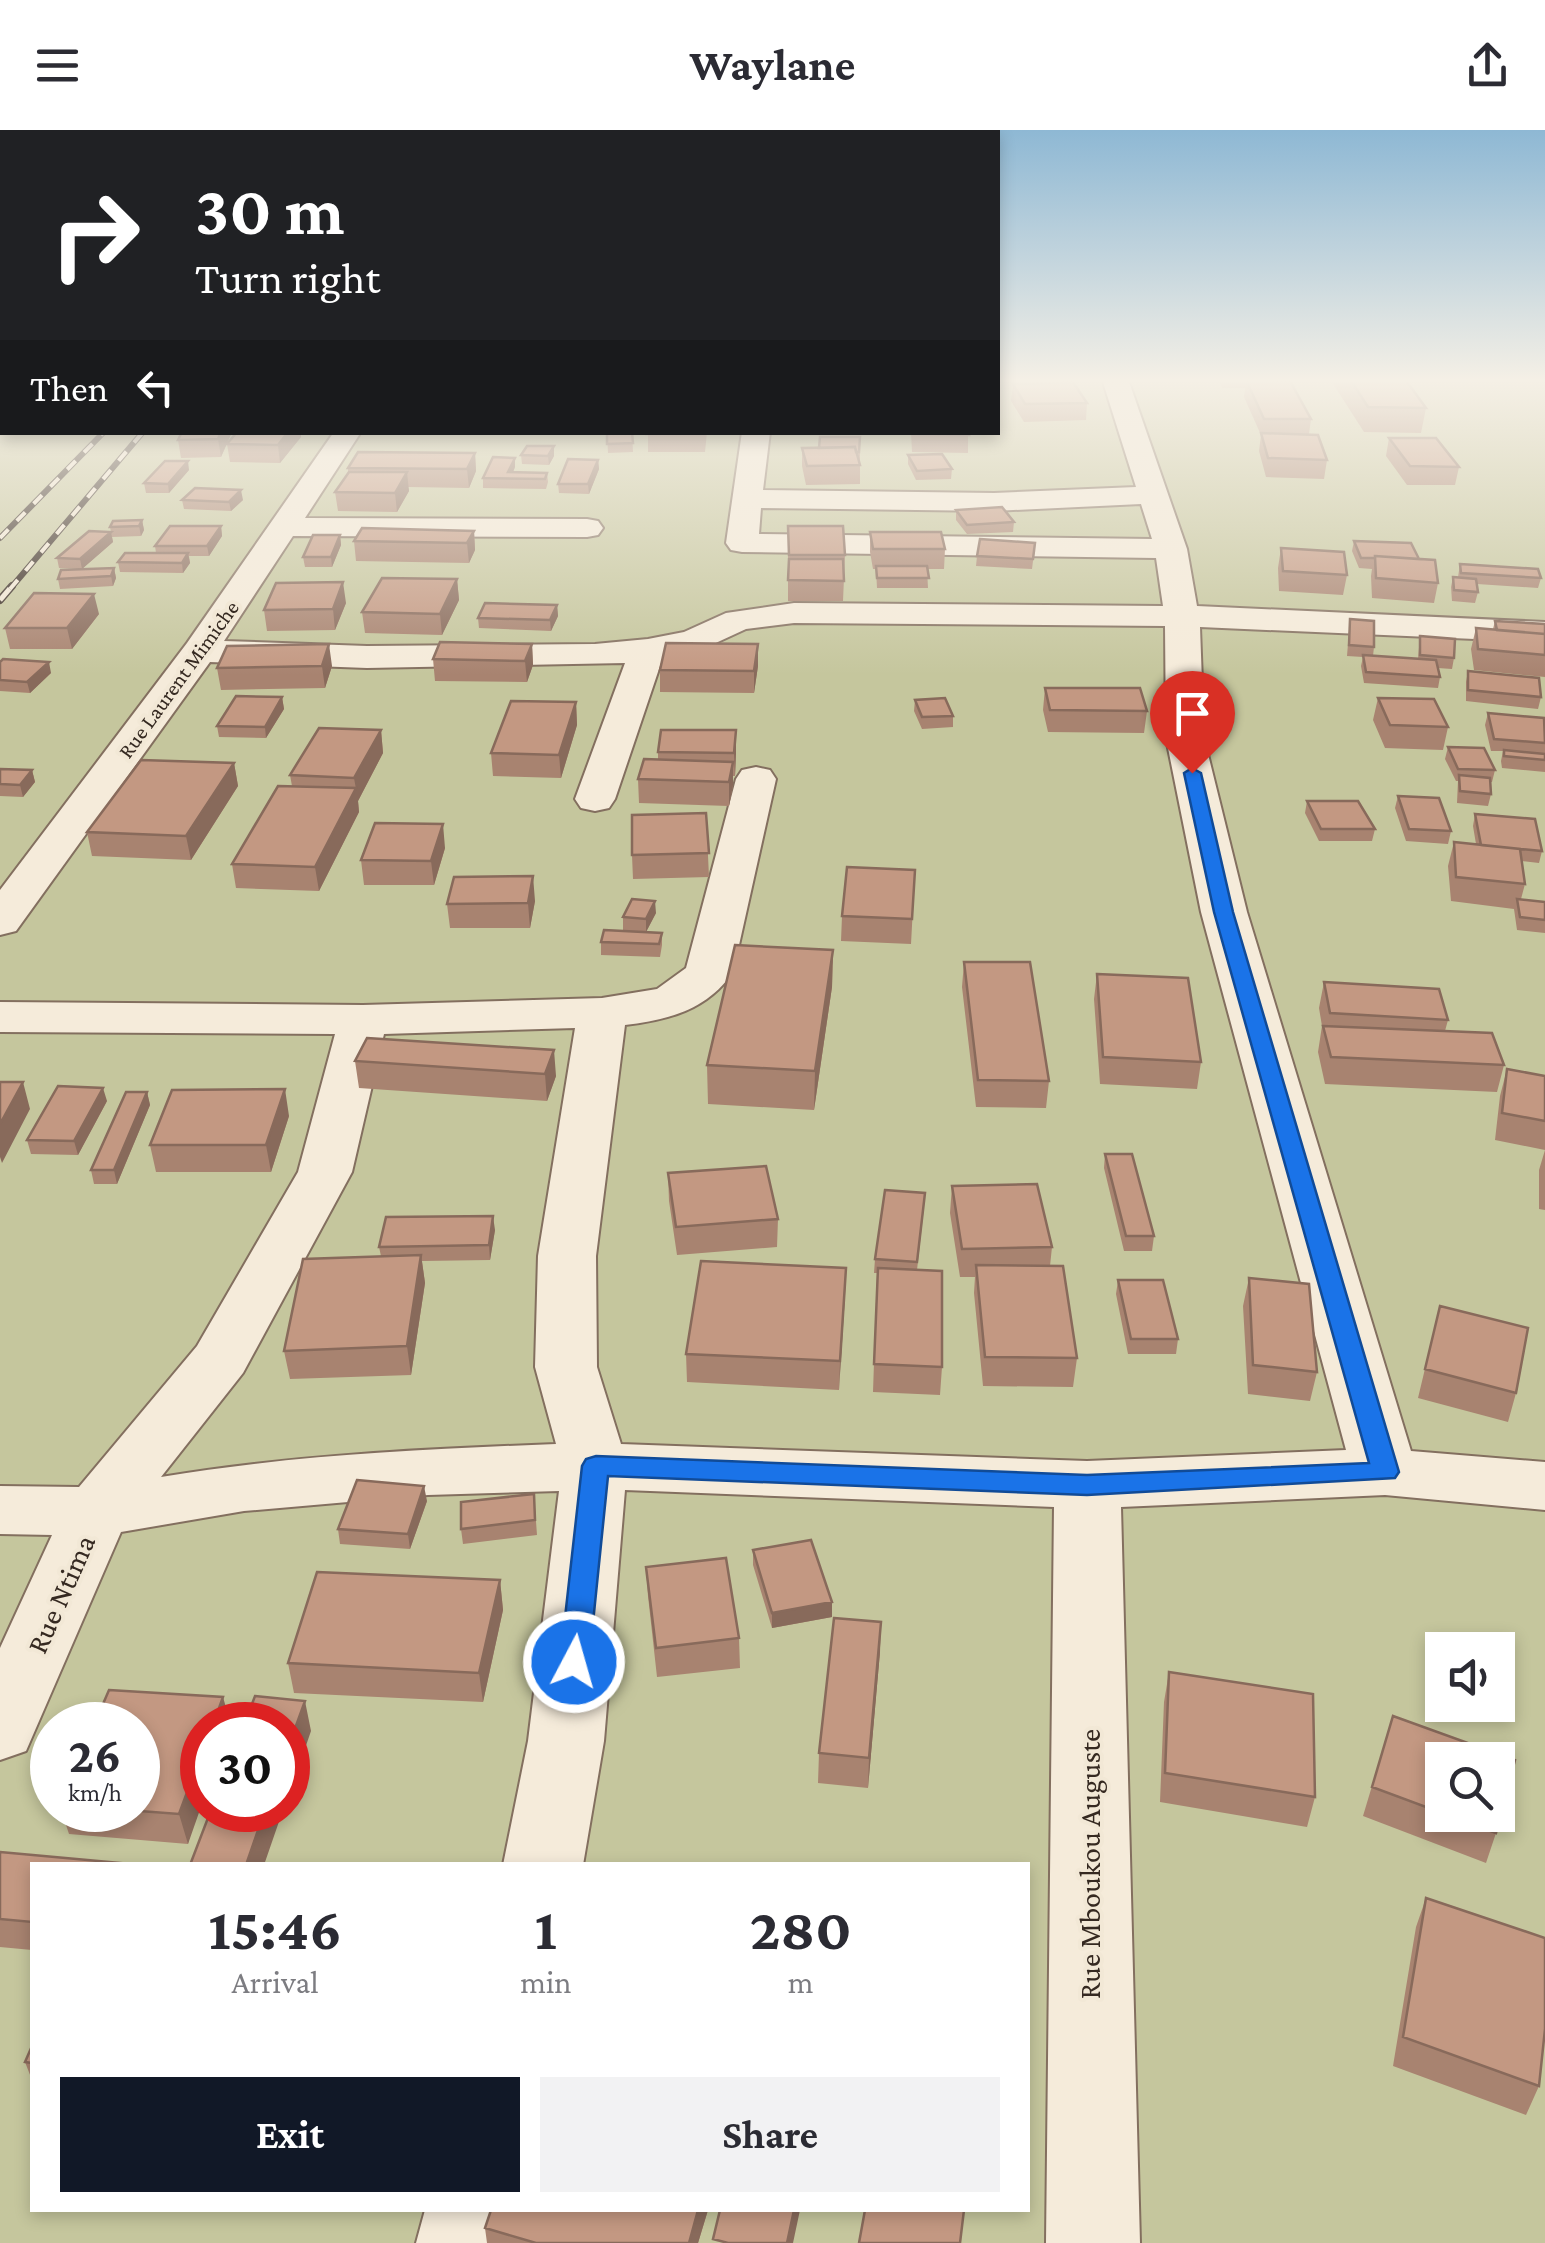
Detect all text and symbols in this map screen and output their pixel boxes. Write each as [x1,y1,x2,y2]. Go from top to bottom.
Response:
icon: menu [30,38,85,93]
icon: share [1460,38,1515,93]
text: Waylane [689,40,856,90]
icon: right [30,170,160,300]
text: 30 m [195,171,344,249]
text: Turn right [195,253,380,303]
icon: left [128,360,183,415]
text: Then [30,367,108,409]
street label: Rue Laurent Mimiche [113,596,244,763]
pin [1150,671,1235,774]
icon: arrive [1165,686,1220,741]
street label: Rue Ntima [20,1529,101,1658]
position arrow [522,1610,626,1714]
map controls [1425,1632,1515,1832]
button: sound [1425,1632,1515,1722]
speed limit sign: 30 [180,1702,310,1832]
text: 26 [69,1727,121,1783]
street label: Rue Mboukou Auguste [1073,1729,1107,1999]
button: search [1425,1742,1515,1832]
text: km/h [68,1779,122,1806]
text: 15:46 [208,1895,342,1962]
text: 1 [535,1895,557,1962]
text: 280 [750,1895,852,1962]
text: Arrival [232,1964,319,2000]
text: min [520,1964,571,2000]
text: m [788,1964,814,2000]
button: Exit [60,2077,520,2192]
button: Share [540,2077,1000,2192]

